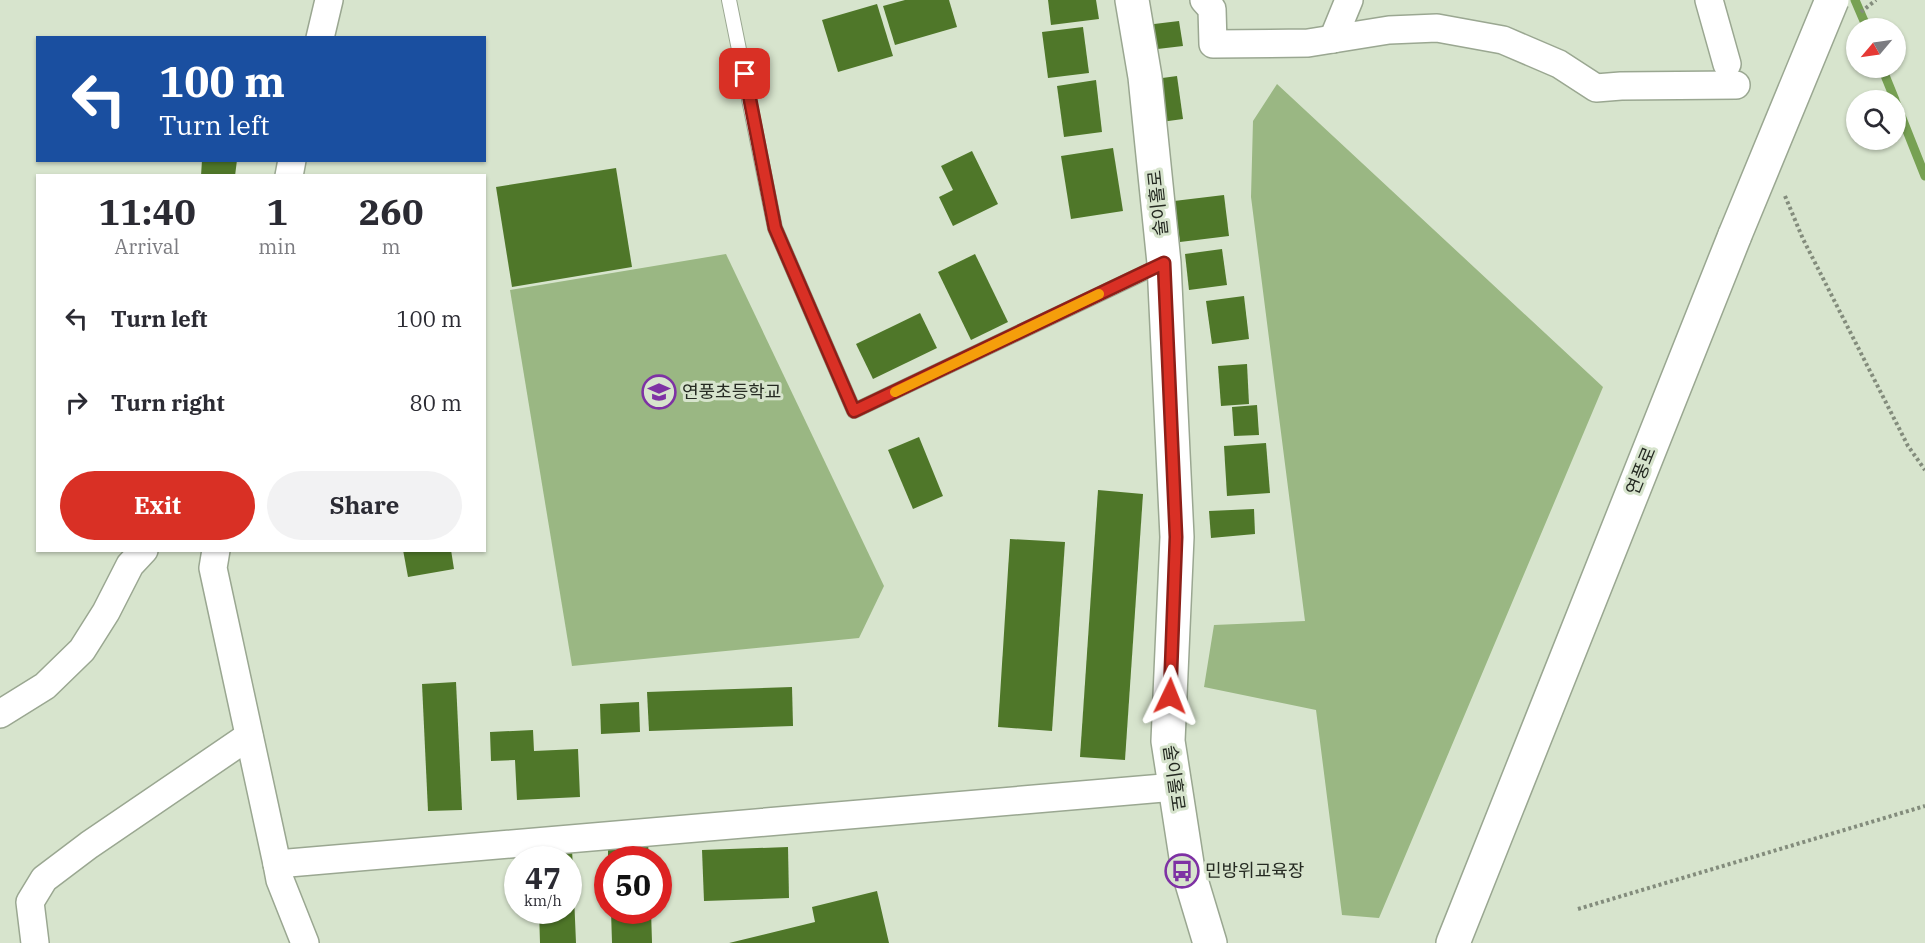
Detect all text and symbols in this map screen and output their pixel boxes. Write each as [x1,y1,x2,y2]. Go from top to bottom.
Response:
north arrow [1846,18,1906,78]
map controls [1846,18,1906,150]
pin [719,48,770,99]
text: 100 m [159,54,285,109]
icon: arrive [728,57,761,90]
icon: left [60,60,138,138]
button: search [1846,90,1906,150]
text: Turn left [159,107,270,142]
street label: 술이홀로 [1143,169,1172,237]
text: 11:40 [98,188,196,235]
text: 1 [266,188,288,235]
text: 260 [359,188,424,235]
text: Arrival [115,233,180,260]
text: min [258,233,296,260]
text: m [382,233,401,260]
icon: left [60,302,93,335]
text: Turn left [111,304,207,333]
text: 100 m [396,304,462,333]
school or university icon: 연풍초등학교 [641,374,677,410]
place label: 연풍초등학교 [682,380,781,403]
icon: right [60,386,93,419]
text: Turn right [111,388,225,417]
text: 80 m [410,388,462,417]
street label: 연풍로 [1621,443,1661,498]
button: Exit [60,471,255,540]
button: Share [267,471,462,540]
position arrow [1138,664,1202,728]
street label: 술이홀로 [1158,744,1190,812]
speed limit sign: 50 [594,846,672,924]
bus stop icon: 민방위교육장 [1164,853,1200,889]
text: 47 [525,858,561,897]
place label: 민방위교육장 [1205,859,1304,882]
text: km/h [524,891,562,910]

